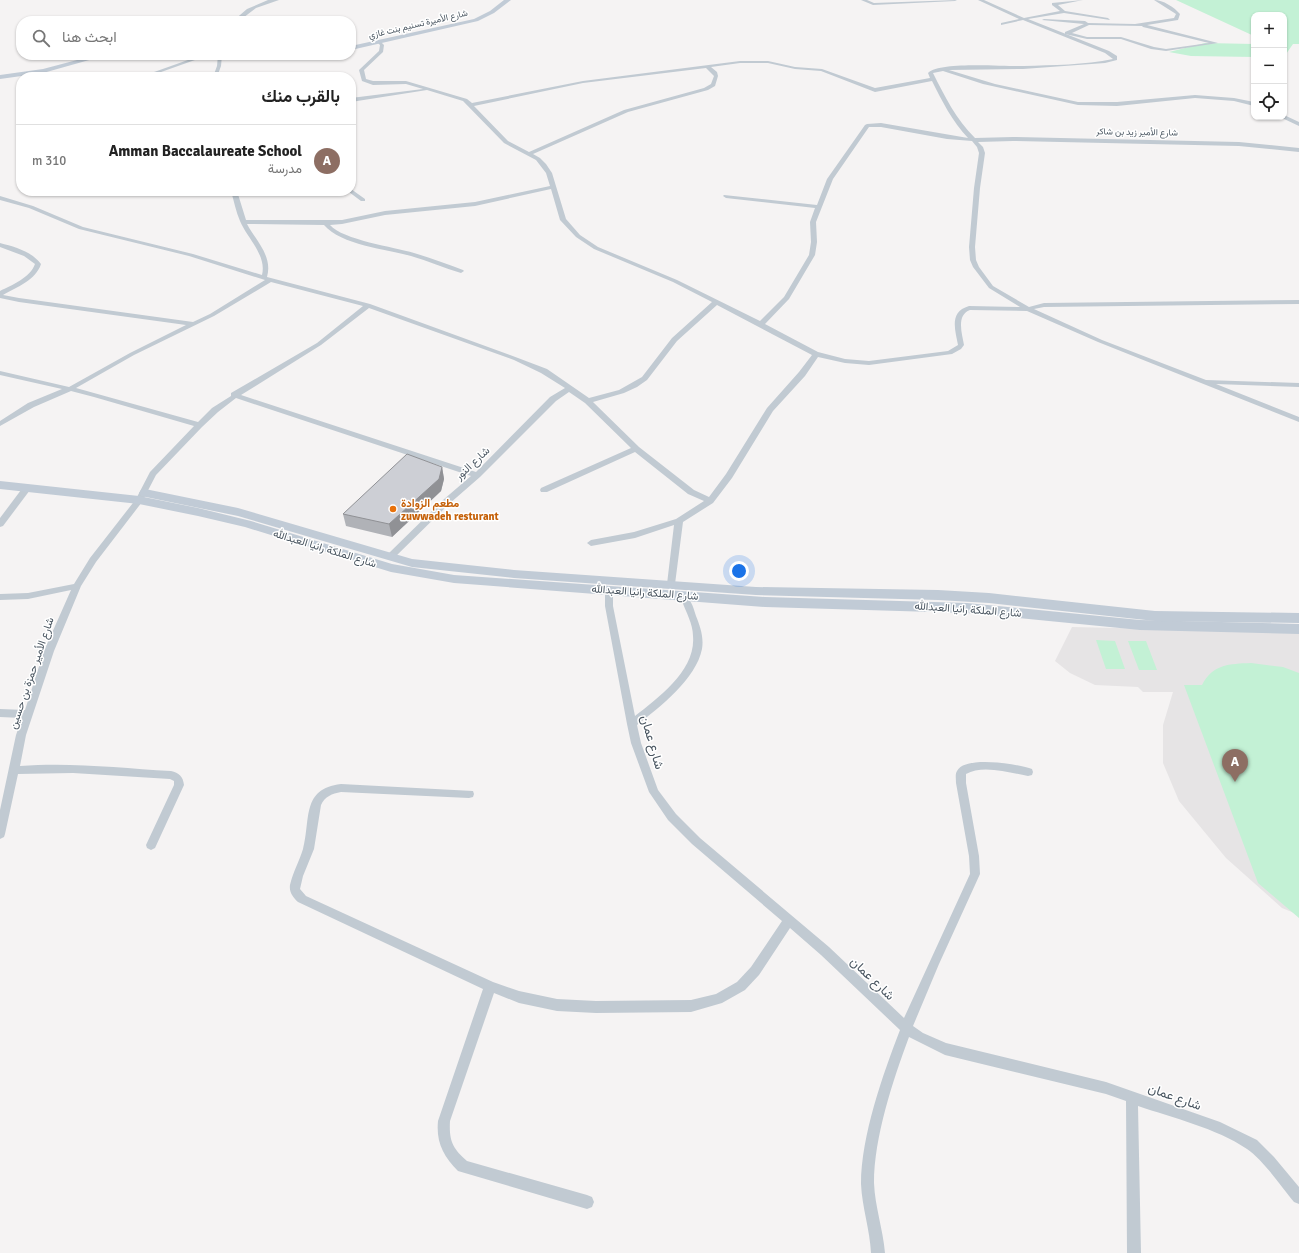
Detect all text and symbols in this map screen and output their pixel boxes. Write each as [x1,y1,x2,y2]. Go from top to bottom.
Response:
street label: شارع الأميرة تسنيم بنت غازي [367,8,469,42]
map controls [1251,12,1287,120]
button: + [1251,12,1287,48]
search box [16,16,356,60]
icon: search [30,27,52,49]
text: ابحث هنا [62,28,117,46]
button: − [1251,48,1287,84]
button: locate [1251,84,1287,120]
text: بالقرب منك [262,86,340,107]
street label: شارع الأمير زيد بن شاكر [1095,126,1178,139]
text: Amman Baccalaureate School [109,142,302,160]
text: 310 m [32,153,66,169]
text: A [323,153,331,169]
text: مدرسة [268,161,302,177]
street label: شارع النور [452,444,493,484]
place label: مطعم الزوادة zuwwadeh resturant [401,497,499,523]
marker: مطعم الزوادة zuwwadeh resturant [388,504,398,514]
street label: شارع الملكة رانيا العبدالله [271,527,378,571]
your location [729,561,749,581]
street label: شارع الملكة رانيا العبدالله [591,582,699,604]
street label: شارع الملكة رانيا العبدالله [914,599,1022,621]
street label: شارع الأمير حمزة بن حسين [6,615,58,731]
street label: شارع عمان [636,713,667,771]
pin: A [1222,749,1248,782]
street label: شارع عمان [846,954,898,1004]
street label: شارع عمان [1146,1080,1203,1115]

